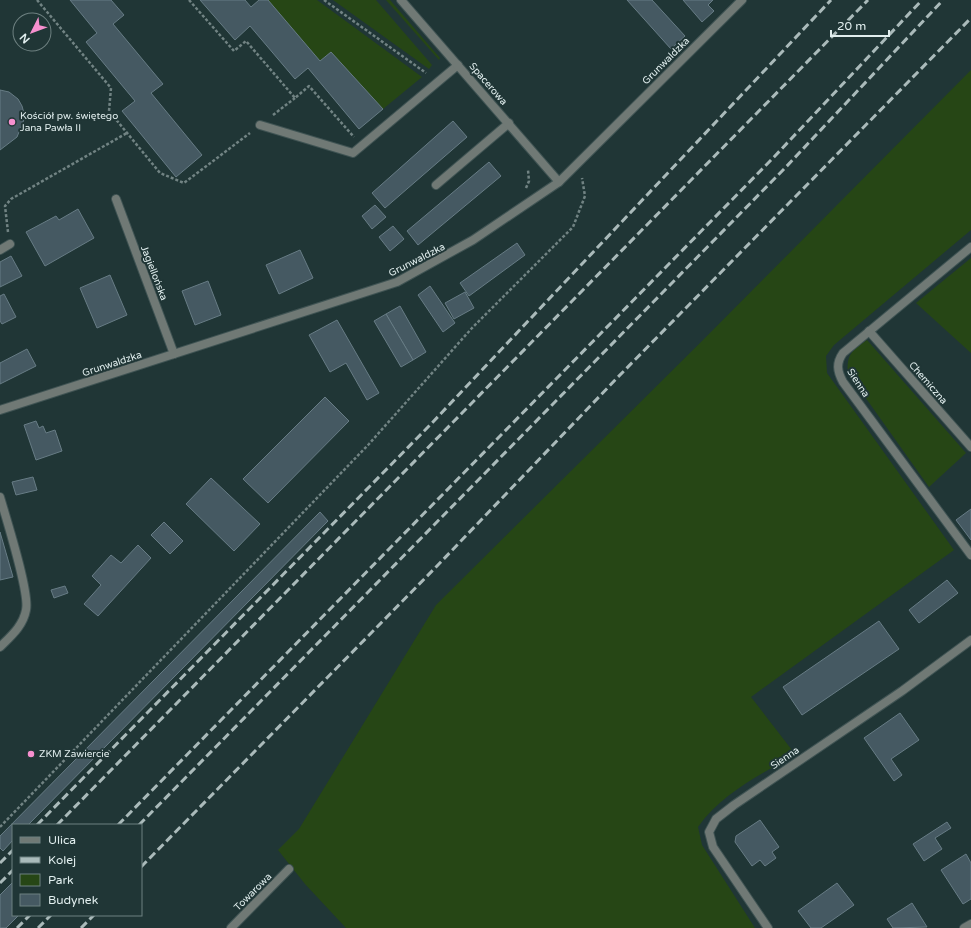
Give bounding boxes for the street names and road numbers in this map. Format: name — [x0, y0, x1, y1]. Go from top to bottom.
street label: Grunwaldzka — [640, 35, 692, 87]
street label: Spacerowa — [466, 60, 510, 108]
street label: Grunwaldzka — [387, 241, 447, 279]
street label: Jagiellońska — [138, 244, 170, 302]
street label: Grunwaldzka — [81, 349, 143, 379]
street label: Chemiczna — [906, 359, 950, 407]
street label: Sienna — [844, 366, 872, 400]
street label: Sienna — [768, 744, 802, 772]
street label: Towarowa — [232, 871, 274, 913]

